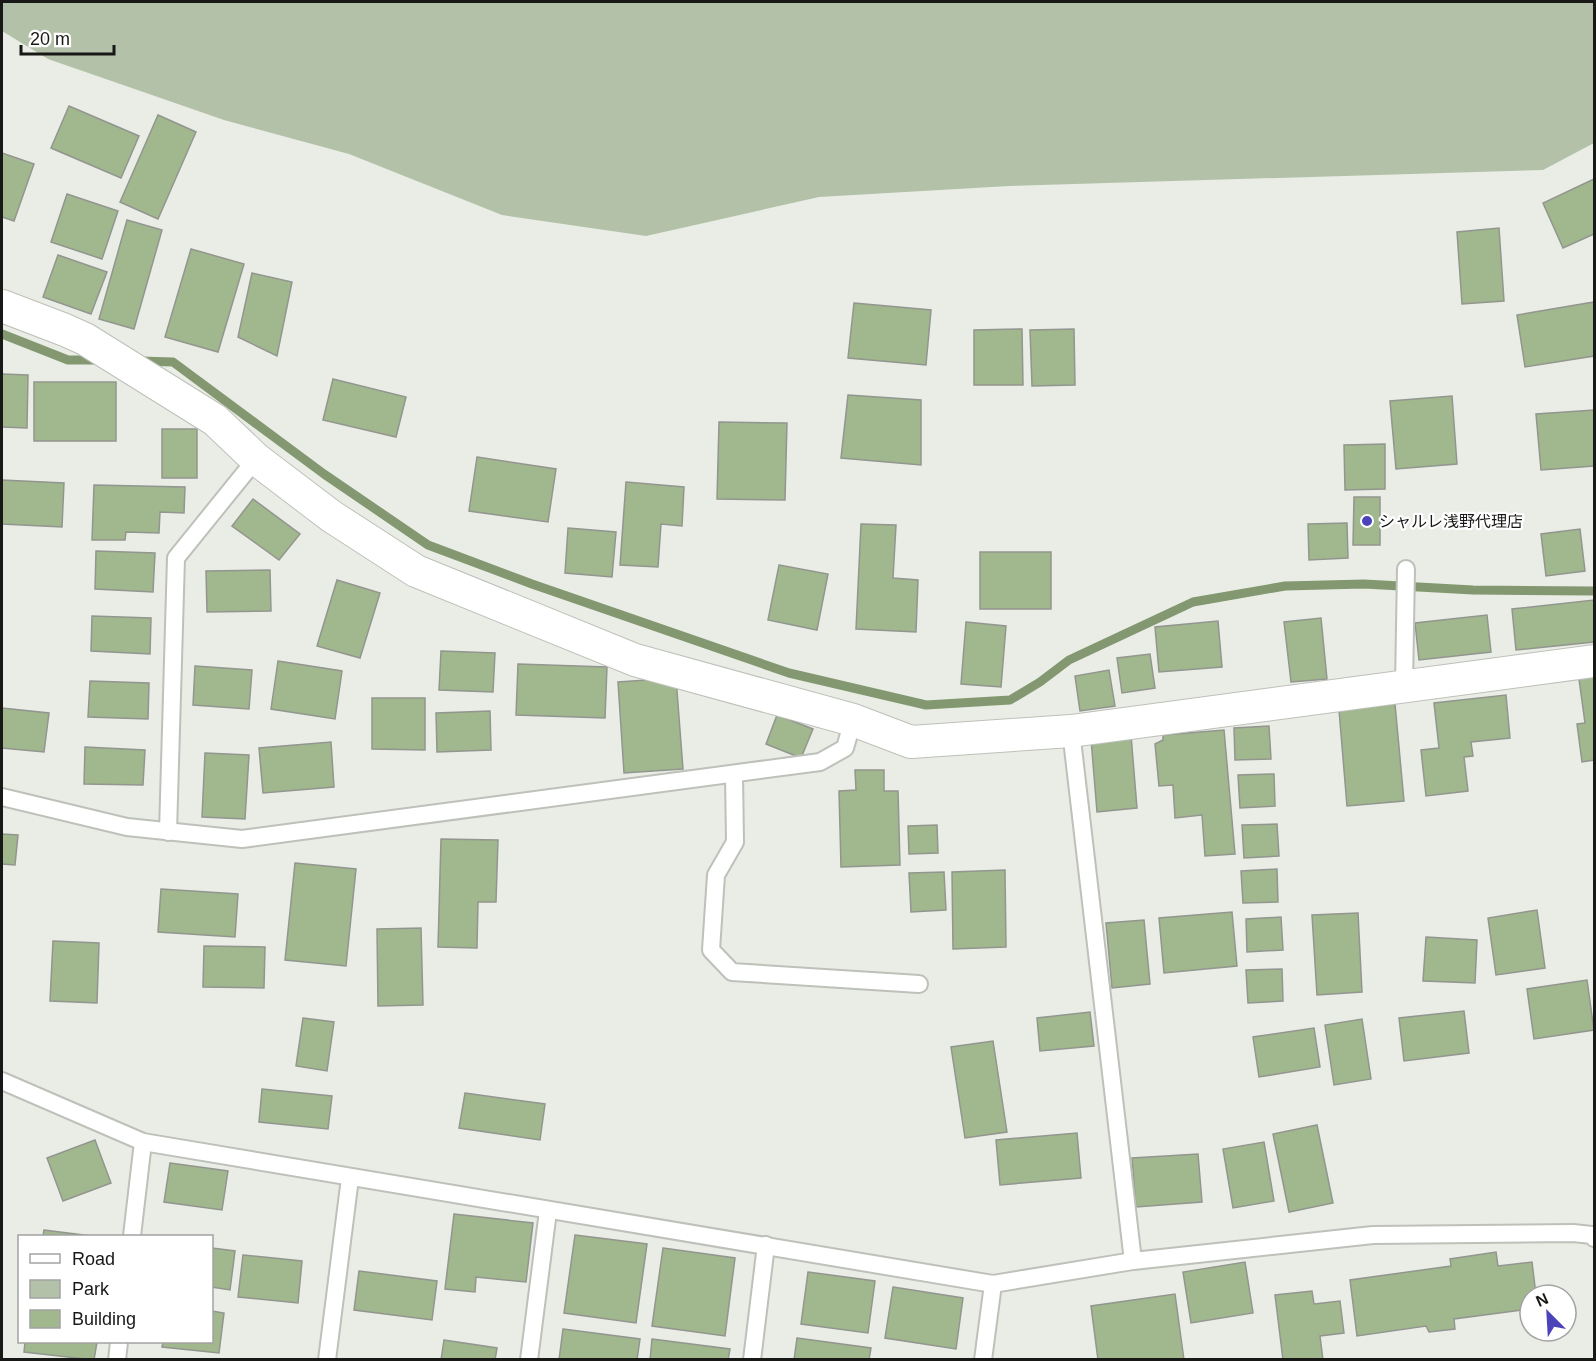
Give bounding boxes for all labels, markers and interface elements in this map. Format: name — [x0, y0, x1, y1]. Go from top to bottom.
scale bar — [21, 18, 114, 56]
text: 20 m — [30, 29, 70, 49]
place label: シャルレ浅野代理店 — [1379, 513, 1523, 530]
marker: シャルレ浅野代理店 — [1360, 514, 1374, 528]
legend — [18, 1235, 213, 1343]
text: Road — [72, 1249, 115, 1269]
text: Park — [72, 1279, 110, 1299]
north arrow — [1518, 1283, 1578, 1343]
text: N — [1533, 1290, 1551, 1310]
text: Building — [72, 1309, 136, 1329]

